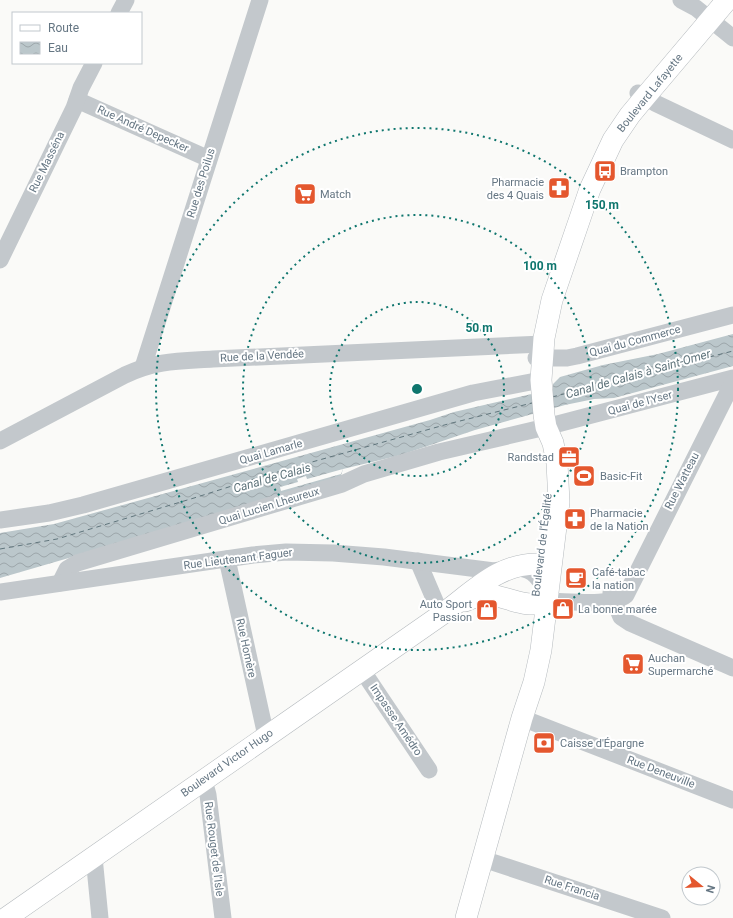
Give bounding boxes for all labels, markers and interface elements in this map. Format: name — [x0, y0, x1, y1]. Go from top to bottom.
legend — [12, 12, 142, 64]
text: Route — [48, 21, 79, 35]
text: Eau — [48, 41, 68, 55]
street label: Boulevard Lafayette — [614, 51, 686, 135]
street label: Rue André Depecker — [95, 103, 191, 155]
street label: Rue Masséna — [27, 129, 67, 195]
street label: Rue des Poilus — [184, 146, 218, 219]
bus stop icon: Brampton — [592, 158, 618, 184]
place label: Brampton — [620, 165, 668, 178]
pharmacy icon: Pharmacie des 4 Quais — [546, 175, 572, 201]
place label: Pharmacie des 4 Quais — [487, 176, 544, 202]
supermarket icon: Match — [292, 181, 318, 207]
place label: Match — [320, 188, 351, 201]
text: 150 m — [585, 198, 619, 212]
text: 100 m — [523, 259, 557, 273]
text: 50 m — [465, 321, 493, 335]
street label: Quai du Commerce — [588, 323, 682, 359]
water label: Canal de Calais à Saint-Omer — [564, 346, 713, 401]
street label: Rue de la Vendée — [220, 347, 304, 365]
centre of rings — [410, 382, 424, 396]
street label: Quai de l'Yser — [606, 388, 674, 418]
street label: Quai Lamarle — [238, 437, 304, 467]
office icon: Randstad — [556, 444, 582, 470]
street label: Rue Watteau — [662, 450, 702, 512]
place label: Randstad — [507, 451, 554, 464]
water label: Canal de Calais — [232, 460, 312, 496]
sports icon: Basic-Fit — [571, 463, 597, 489]
place label: Basic-Fit — [600, 470, 643, 483]
street label: Quai Lucien Lheureux — [217, 484, 321, 528]
street label: Boulevard de l'Égalité — [529, 492, 555, 597]
pharmacy icon: Pharmacie de la Nation — [562, 506, 588, 532]
place label: Pharmacie de la Nation — [590, 507, 649, 533]
street label: Rue Lieutenant Faguer — [183, 546, 293, 572]
cafe icon: Café-tabac la nation — [563, 565, 589, 591]
place label: Café-tabac la nation — [592, 566, 645, 592]
shop icon: La bonne marée — [550, 596, 576, 622]
shop icon: Auto Sport Passion — [474, 597, 500, 623]
place label: Auto Sport Passion — [420, 598, 472, 624]
place label: La bonne marée — [578, 603, 657, 616]
street label: Rue Homère — [233, 617, 259, 679]
supermarket icon: Auchan Supermarché — [620, 651, 646, 677]
place label: Auchan Supermarché — [648, 652, 713, 678]
street label: Impasse Amédro — [367, 682, 425, 758]
street label: Boulevard Victor Hugo — [178, 726, 276, 800]
bank icon: Caisse d'Épargne — [531, 730, 557, 756]
place label: Caisse d'Épargne — [560, 737, 644, 750]
street label: Rue Deneuville — [625, 753, 697, 791]
street label: Rue Rouget de l'Isle — [202, 801, 226, 897]
north arrow — [681, 866, 721, 906]
street label: Rue Francia — [543, 873, 601, 903]
text: N — [703, 883, 717, 895]

